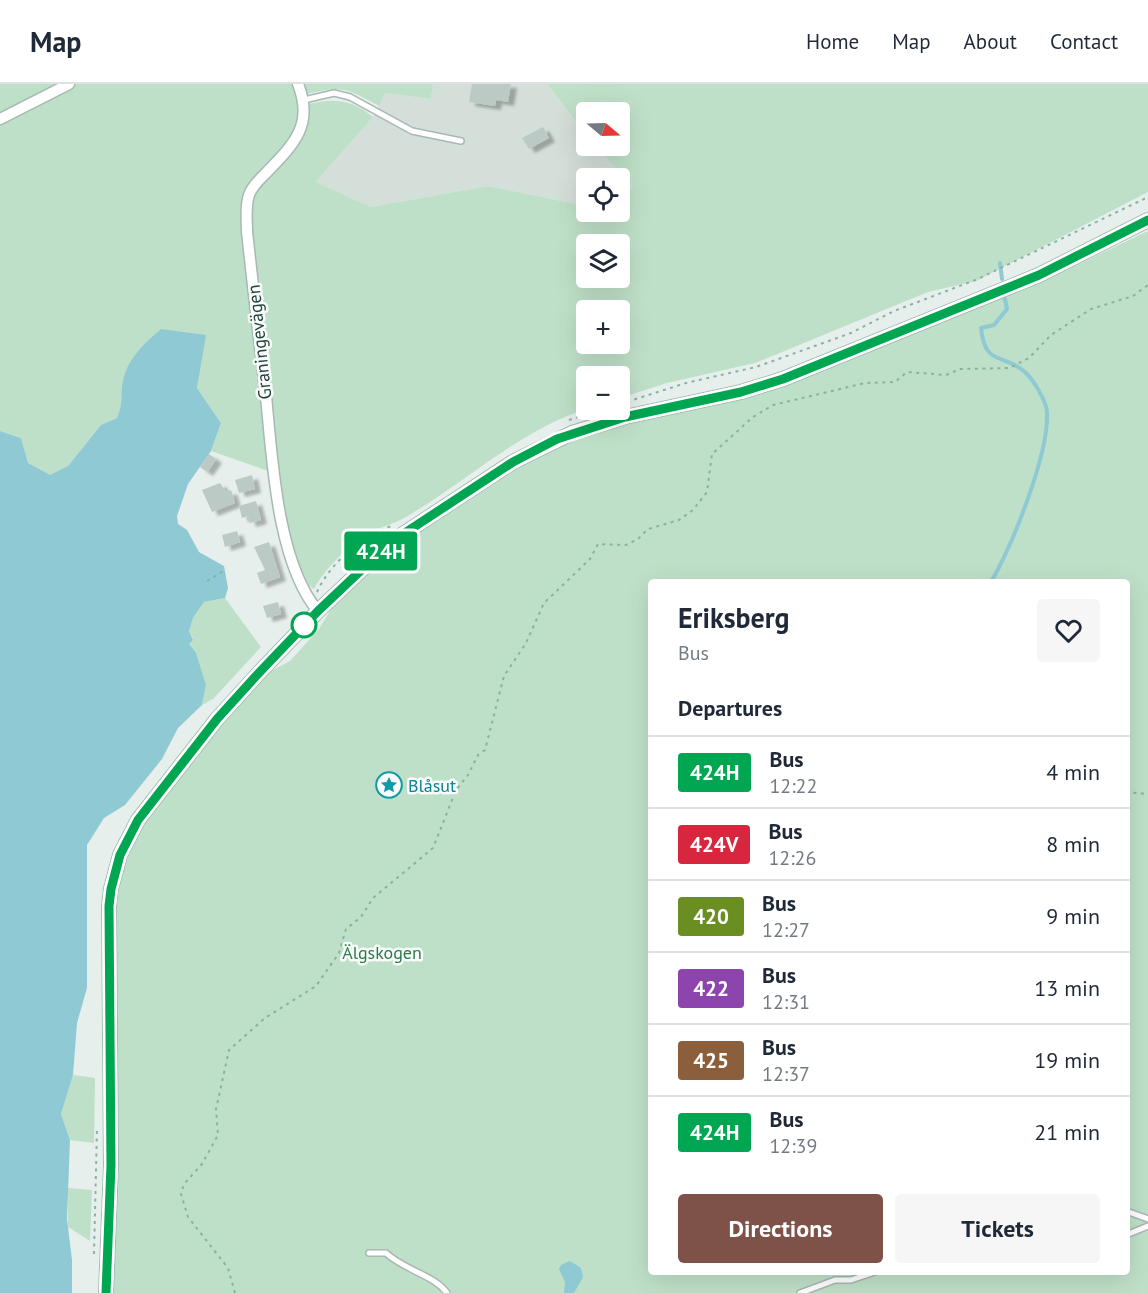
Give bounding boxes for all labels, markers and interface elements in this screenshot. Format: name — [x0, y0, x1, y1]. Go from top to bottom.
text: Map — [30, 23, 81, 60]
text: Home — [806, 28, 859, 55]
text: Map — [892, 28, 931, 55]
text: About — [964, 28, 1017, 55]
text: Contact — [1050, 28, 1118, 55]
north arrow — [576, 102, 630, 156]
map controls — [576, 102, 630, 420]
button: locate — [576, 168, 630, 222]
button: layers — [576, 234, 630, 288]
street label: Graningevägen — [242, 283, 276, 401]
button: + — [576, 300, 630, 354]
button: − — [576, 366, 630, 420]
line badge: 424H — [339, 532, 423, 570]
text: 424H — [356, 538, 406, 565]
text: Eriksberg — [678, 599, 790, 636]
button: heart — [1037, 599, 1100, 662]
unlabelled marker — [291, 612, 317, 638]
text: Bus — [678, 640, 709, 666]
text: Departures — [678, 694, 782, 722]
text: Bus — [769, 745, 804, 773]
text: 4 min — [1046, 758, 1100, 786]
text: 424H — [690, 759, 739, 786]
place icon: Blåsut — [374, 770, 404, 800]
text: 12:22 — [769, 773, 817, 799]
place label: Blåsut — [408, 774, 456, 797]
text: Bus — [768, 817, 803, 845]
text: 8 min — [1046, 830, 1100, 858]
text: 424V — [690, 831, 738, 858]
text: 12:26 — [768, 845, 816, 871]
text: Bus — [762, 889, 796, 917]
text: 9 min — [1046, 902, 1100, 930]
text: 420 — [693, 903, 729, 930]
text: 12:27 — [762, 917, 810, 943]
park label: Älgskogen — [342, 941, 422, 964]
text: Bus — [762, 961, 796, 989]
text: 13 min — [1034, 974, 1100, 1002]
text: 422 — [693, 975, 729, 1002]
text: 12:31 — [762, 989, 810, 1015]
text: Bus — [762, 1033, 796, 1061]
text: 19 min — [1034, 1046, 1100, 1074]
text: 425 — [693, 1047, 729, 1074]
text: 12:37 — [762, 1061, 810, 1087]
text: Bus — [769, 1105, 804, 1133]
text: 21 min — [1034, 1118, 1100, 1146]
text: 424H — [690, 1119, 739, 1146]
text: 12:39 — [769, 1133, 817, 1159]
button: Directions — [678, 1194, 883, 1263]
button: Tickets — [895, 1194, 1100, 1263]

